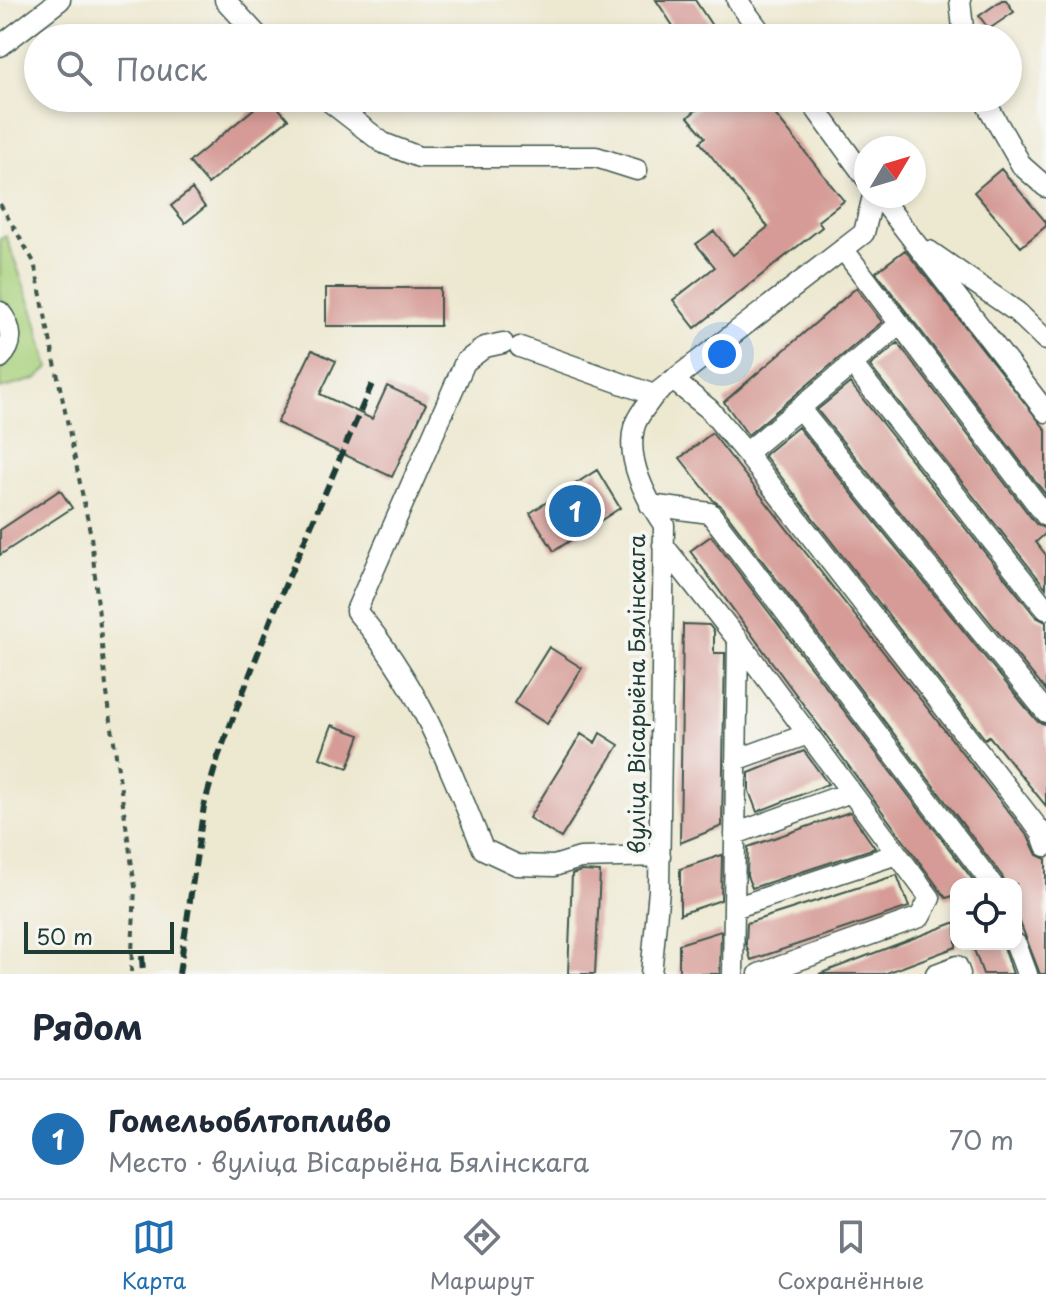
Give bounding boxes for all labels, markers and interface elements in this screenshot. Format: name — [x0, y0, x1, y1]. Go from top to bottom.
search box — [24, 24, 1022, 112]
icon: search — [52, 46, 96, 90]
text: Поиск — [116, 46, 207, 91]
north arrow — [854, 136, 926, 208]
your location — [702, 334, 742, 374]
pin: 1 — [549, 481, 601, 541]
street label: вуліца Вісарыёна Бялінскага — [619, 534, 652, 854]
map controls — [950, 878, 1022, 950]
button: locate — [950, 878, 1022, 950]
scale bar — [24, 918, 174, 954]
text: 50 m — [36, 919, 93, 952]
text: Рядом — [32, 1000, 143, 1052]
text: Гомельоблтопливо — [108, 1097, 391, 1142]
text: 1 — [52, 1120, 64, 1159]
text: 70 m — [949, 1120, 1014, 1159]
text: Место · вуліца Вісарыёна Бялінскага — [108, 1142, 589, 1181]
tab: Карта — [122, 1215, 186, 1296]
tab: Маршрут — [430, 1215, 534, 1296]
tab: Сохранённые — [777, 1215, 924, 1296]

